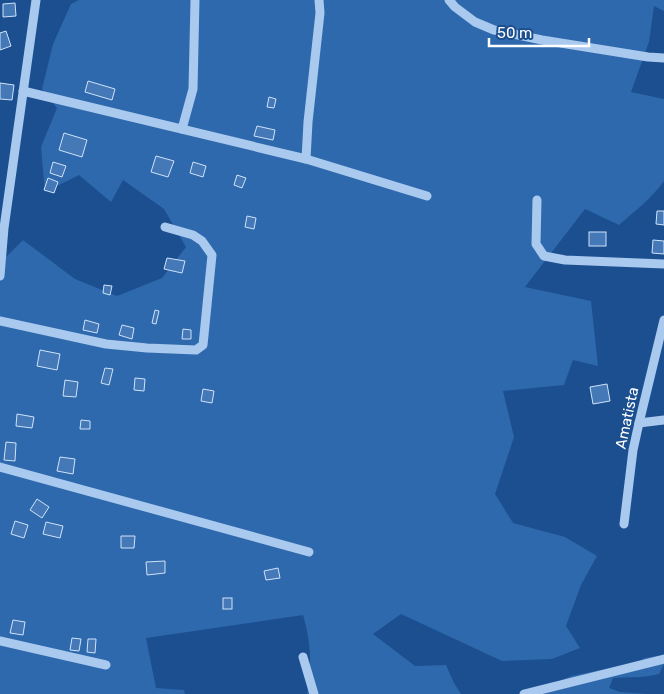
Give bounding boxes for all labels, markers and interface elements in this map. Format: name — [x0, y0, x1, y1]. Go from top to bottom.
scale bar — [489, 15, 589, 47]
text: 50 m — [497, 24, 532, 42]
street label: Amatista — [612, 385, 642, 451]

